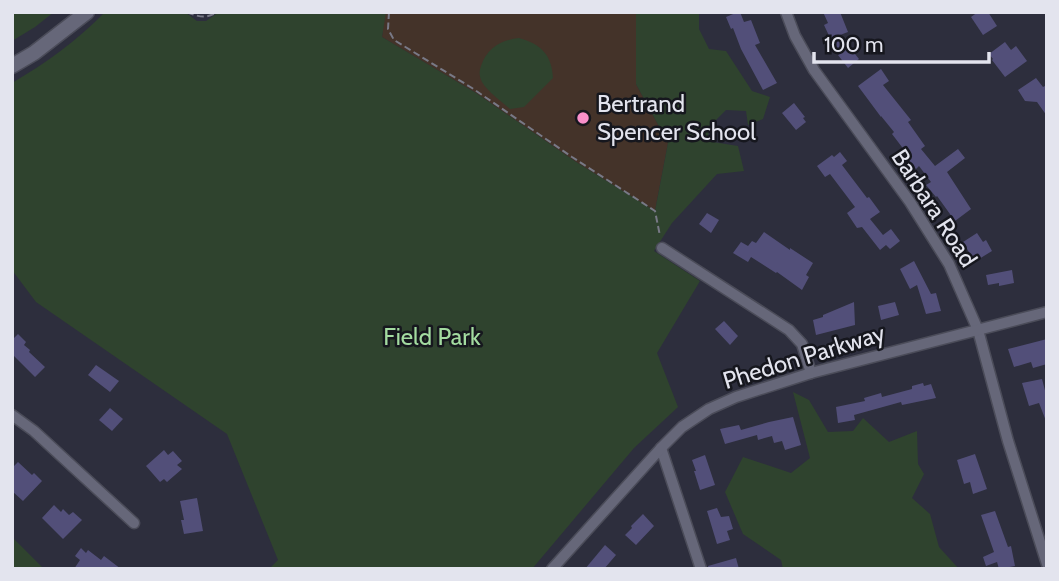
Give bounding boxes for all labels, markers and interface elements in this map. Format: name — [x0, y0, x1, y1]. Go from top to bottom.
scale bar — [814, 21, 989, 65]
text: 100 m — [824, 32, 883, 57]
place label: Bertrand Spencer School — [597, 89, 756, 146]
marker: Bertrand Spencer School — [575, 110, 591, 126]
street label: Barbara Road — [886, 143, 983, 272]
street label: Phedon Parkway — [719, 318, 888, 395]
park label: Field Park — [383, 322, 481, 351]

